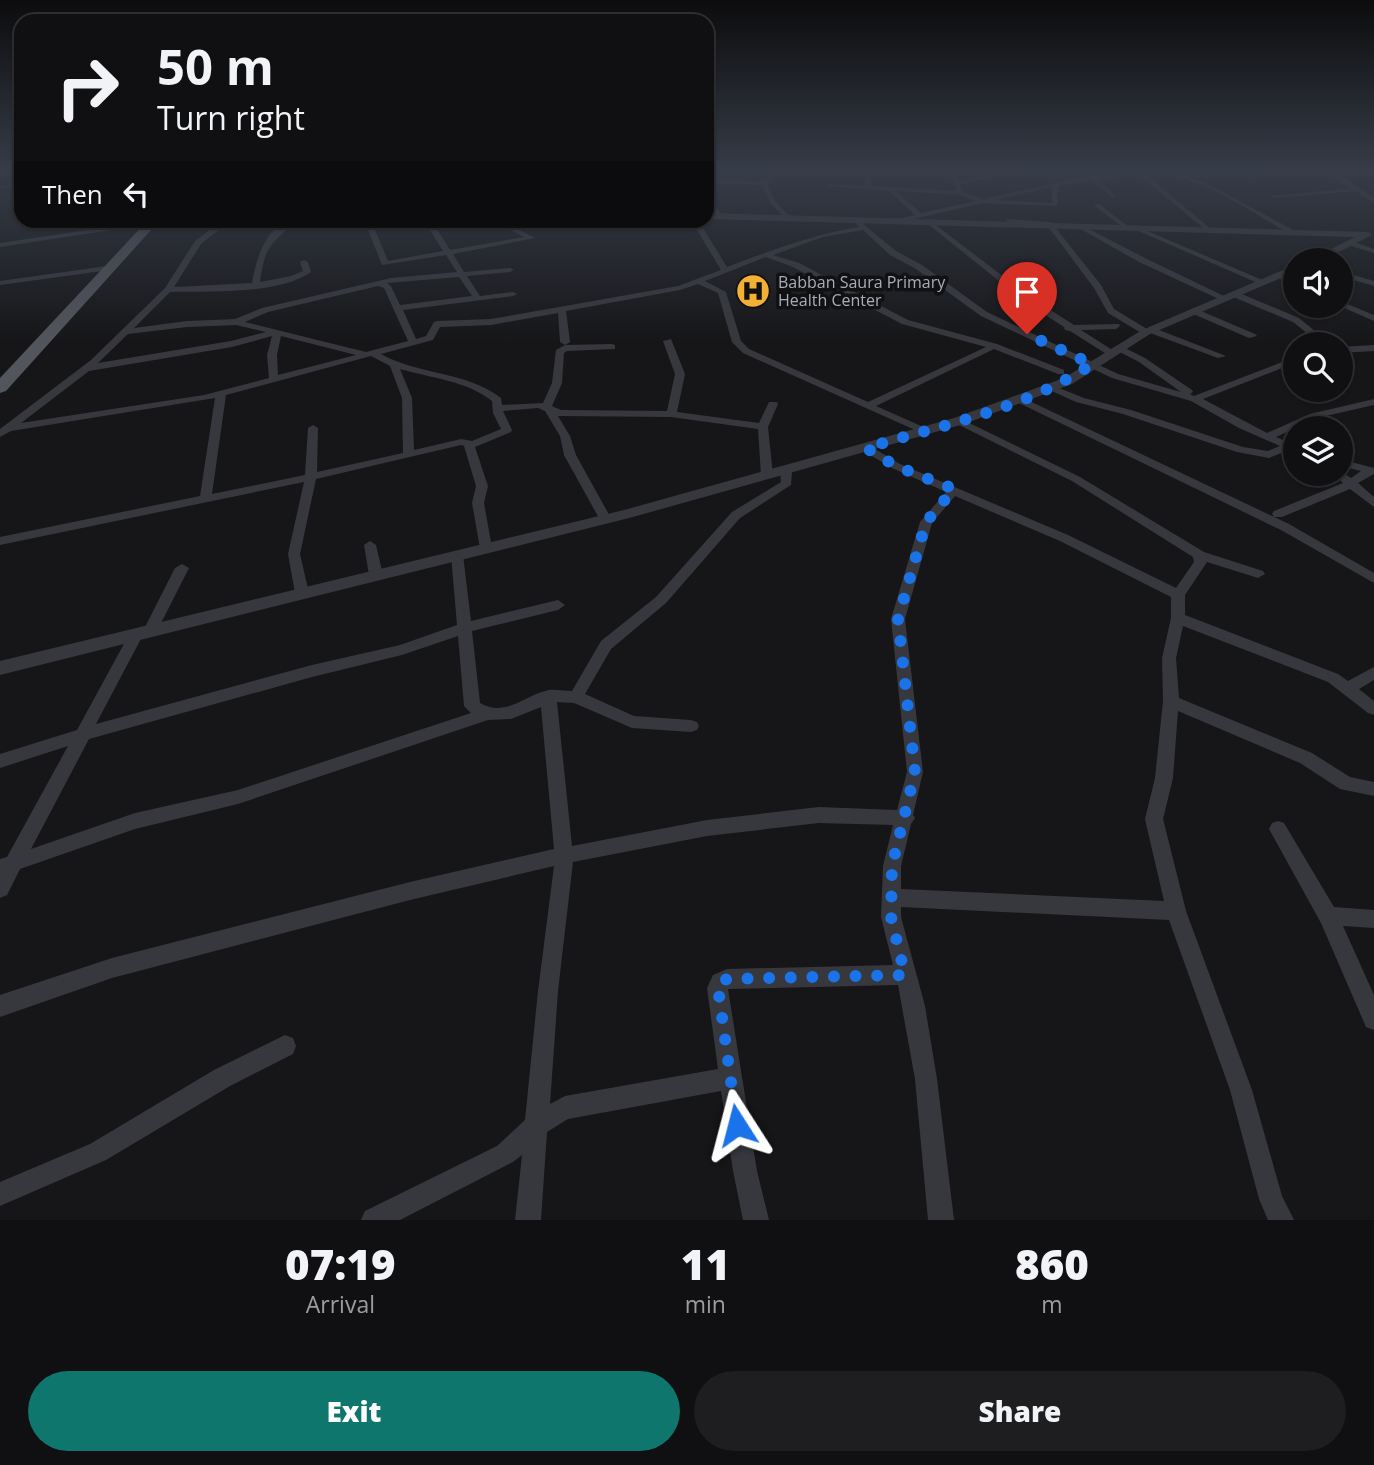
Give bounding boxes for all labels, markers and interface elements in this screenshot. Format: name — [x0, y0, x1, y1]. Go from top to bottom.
text: 50 m — [157, 33, 274, 99]
icon: right — [42, 42, 133, 133]
text: Turn right — [157, 96, 305, 139]
icon: left — [117, 175, 155, 213]
text: Then — [42, 176, 103, 212]
map controls — [1283, 248, 1353, 486]
button: sound — [1283, 248, 1353, 318]
pin — [997, 262, 1057, 334]
place label: Babban Saura Primary Health Center — [778, 271, 946, 311]
hospital icon: Babban Saura Primary Health Center — [734, 272, 772, 310]
icon: arrive — [1008, 273, 1046, 311]
button: search — [1283, 332, 1353, 402]
button: layers — [1283, 416, 1353, 486]
position arrow — [700, 1088, 774, 1162]
text: 07:19 — [285, 1235, 396, 1292]
text: 11 — [681, 1235, 730, 1292]
text: 860 — [1015, 1235, 1089, 1292]
text: Arrival — [306, 1288, 375, 1320]
text: min — [685, 1288, 726, 1320]
text: m — [1041, 1288, 1063, 1320]
button: Exit — [28, 1371, 680, 1451]
button: Share — [694, 1371, 1346, 1451]

